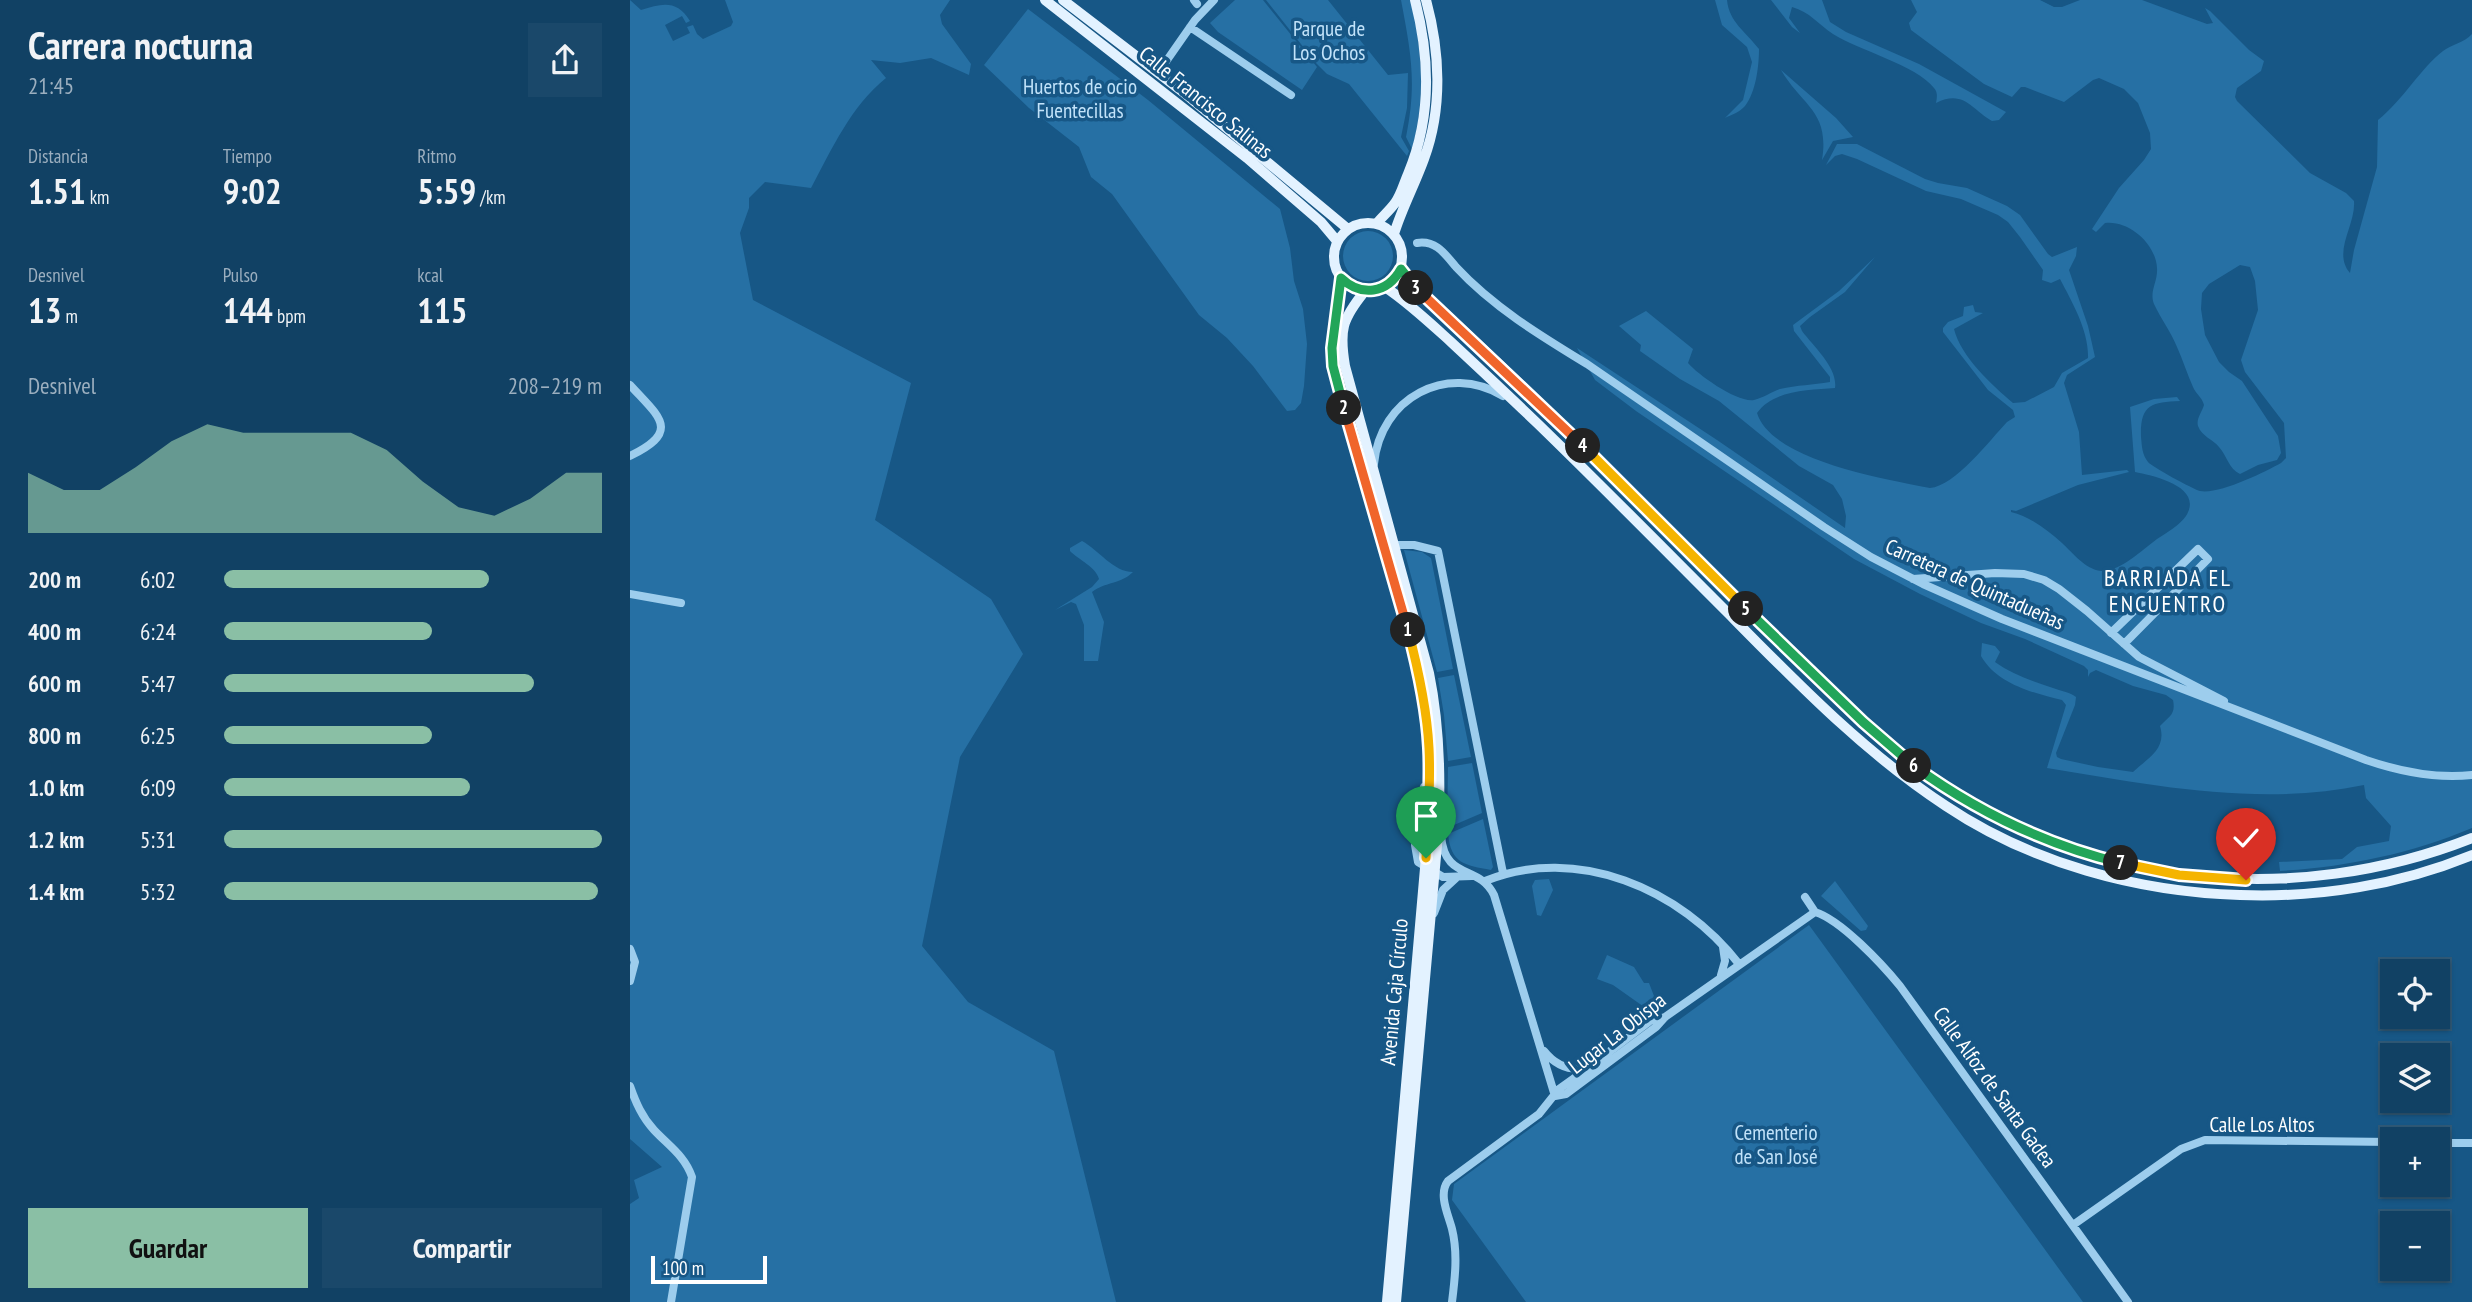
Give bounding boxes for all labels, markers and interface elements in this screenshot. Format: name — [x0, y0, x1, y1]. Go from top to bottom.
park label: Parque de Los Ochos — [1293, 15, 1365, 66]
text: Carrera nocturna — [28, 20, 253, 69]
button: share — [528, 23, 602, 97]
street label: Calle Francisco Salinas — [1134, 40, 1278, 164]
text: 21:45 — [28, 71, 74, 100]
park label: Huertos de ocio Fuentecillas — [1023, 73, 1137, 124]
text: Distancia — [28, 144, 88, 168]
text: Tiempo — [223, 144, 272, 168]
text: Ritmo — [417, 144, 456, 168]
text: 1.51 — [28, 168, 86, 214]
text: 9:02 — [223, 168, 282, 214]
text: 5:59 — [417, 168, 476, 214]
text: km — [86, 185, 109, 209]
text: /km — [476, 185, 506, 209]
text: Desnivel — [28, 263, 84, 287]
text: Pulso — [223, 263, 258, 287]
text: kcal — [417, 263, 443, 287]
pin: 3 — [1398, 270, 1434, 306]
text: 3 — [1411, 275, 1420, 299]
text: 13 — [28, 287, 61, 333]
text: 144 — [223, 287, 273, 333]
text: 115 — [417, 287, 468, 333]
text: m — [61, 304, 78, 328]
text: bpm — [273, 304, 306, 328]
text: Desnivel — [28, 371, 96, 400]
text: 208–219 m — [508, 371, 602, 400]
pin: 2 — [1326, 390, 1362, 426]
text: 2 — [1339, 395, 1348, 419]
pin: 4 — [1566, 428, 1600, 464]
text: 4 — [1578, 433, 1587, 457]
street label: Carretera de Quintadueñas — [1881, 532, 2069, 636]
district label: BARRIADA EL ENCUENTRO — [2104, 563, 2232, 618]
text: 200 m — [28, 565, 81, 594]
text: 6:02 — [140, 565, 176, 594]
pin: 5 — [1728, 592, 1764, 626]
text: 5 — [1741, 596, 1750, 620]
pin: 1 — [1390, 612, 1426, 648]
text: 400 m — [28, 617, 81, 646]
text: 6:24 — [140, 617, 176, 646]
text: 1 — [1403, 617, 1412, 641]
text: 600 m — [28, 669, 81, 698]
text: 5:47 — [140, 669, 176, 698]
text: 800 m — [28, 721, 81, 750]
text: 6:25 — [140, 721, 176, 750]
pin: 6 — [1896, 748, 1932, 784]
text: 6 — [1909, 753, 1918, 777]
text: 1.0 km — [28, 773, 84, 802]
text: 6:09 — [140, 773, 176, 802]
pin — [1396, 786, 1456, 858]
icon: arrive — [1407, 797, 1445, 835]
pin — [2216, 808, 2276, 880]
icon: check — [2227, 819, 2265, 857]
text: 1.2 km — [28, 825, 84, 854]
text: 5:31 — [140, 825, 176, 854]
pin: 7 — [2104, 846, 2138, 880]
text: 7 — [2116, 850, 2125, 874]
text: 1.4 km — [28, 877, 84, 906]
text: 5:32 — [140, 877, 176, 906]
street label: Avenida Caja Círculo — [1374, 917, 1414, 1067]
map controls — [2380, 959, 2450, 1281]
button: locate — [2380, 959, 2450, 1029]
street label: Lugar La Obispa — [1563, 987, 1671, 1079]
street label: Calle Alfoz de Santa Gadea — [1927, 1001, 2063, 1173]
button: layers — [2380, 1043, 2450, 1113]
street label: Calle Los Altos — [2209, 1111, 2315, 1138]
park label: Cementerio de San José — [1734, 1119, 1818, 1170]
button: + — [2380, 1127, 2450, 1197]
button: Guardar — [28, 1208, 308, 1288]
button: Compartir — [322, 1208, 602, 1288]
button: − — [2380, 1211, 2450, 1281]
scale bar — [651, 1253, 766, 1285]
text: 100 m — [662, 1256, 704, 1280]

